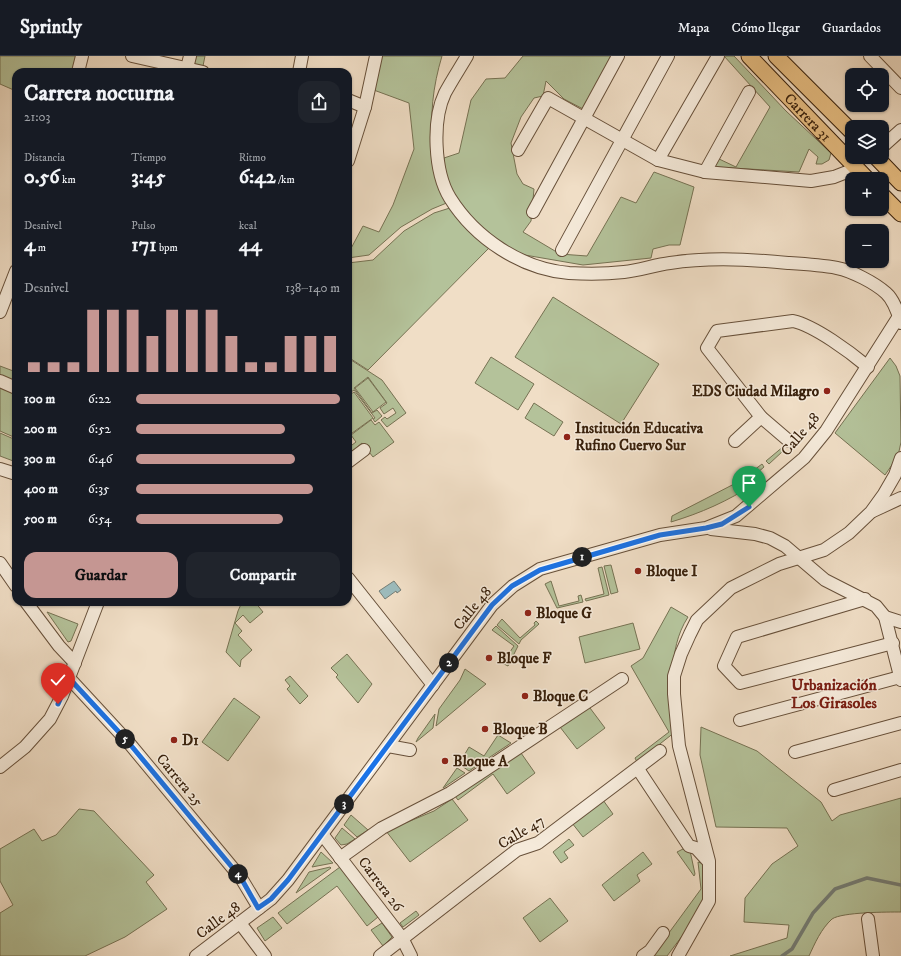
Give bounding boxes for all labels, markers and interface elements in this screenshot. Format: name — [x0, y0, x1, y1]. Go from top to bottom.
text: Sprintly — [20, 16, 82, 39]
text: Mapa — [678, 19, 709, 37]
text: Cómo llegar — [731, 19, 800, 37]
text: Guardados — [822, 19, 881, 37]
map controls — [845, 68, 889, 268]
button: locate — [845, 68, 889, 112]
text: Carrera nocturna — [24, 80, 174, 107]
button: share — [298, 81, 340, 123]
street label: Carrera 31 — [780, 89, 835, 146]
text: 21:03 — [24, 109, 50, 125]
button: layers — [845, 120, 889, 164]
text: Distancia — [24, 151, 65, 165]
text: Tiempo — [131, 151, 166, 165]
text: Ritmo — [239, 151, 266, 165]
text: 0.56 — [24, 165, 60, 190]
text: 3:45 — [131, 165, 165, 190]
text: 6:42 — [239, 165, 276, 190]
button: + — [845, 172, 889, 216]
text: km — [60, 173, 76, 187]
text: /km — [276, 173, 295, 187]
text: Desnivel — [24, 219, 62, 233]
text: Pulso — [131, 219, 155, 233]
text: kcal — [239, 219, 257, 233]
button: − — [845, 224, 889, 268]
text: 4 — [24, 233, 36, 258]
text: 171 — [131, 233, 157, 258]
text: 44 — [239, 233, 262, 258]
text: m — [36, 241, 46, 255]
text: bpm — [157, 241, 178, 255]
text: Desnivel — [24, 280, 69, 296]
text: 138–140 m — [285, 280, 340, 296]
place label: EDS Ciudad Milagro — [692, 382, 820, 401]
marker: EDS Ciudad Milagro — [822, 386, 832, 396]
text: 100 m — [24, 391, 55, 407]
text: 6:22 — [88, 391, 111, 407]
street label: Calle 48 — [777, 409, 824, 460]
place label: Institución Educativa Rufino Cuervo Sur — [575, 419, 704, 455]
text: 200 m — [24, 421, 57, 437]
text: 6:52 — [88, 421, 111, 437]
marker: Institución Educativa Rufino Cuervo Sur — [562, 432, 572, 442]
text: 300 m — [24, 451, 55, 467]
text: 6:46 — [88, 451, 112, 467]
pin — [732, 466, 766, 507]
icon: arrive — [738, 472, 760, 494]
text: 400 m — [24, 481, 58, 497]
text: 6:35 — [88, 481, 109, 497]
text: 500 m — [24, 511, 57, 527]
text: 6:54 — [88, 511, 111, 527]
pin: 1 — [572, 547, 592, 567]
text: 1 — [580, 550, 584, 564]
button: Guardar — [24, 552, 178, 598]
button: Compartir — [186, 552, 340, 598]
place label: Bloque I — [646, 562, 697, 582]
marker: Bloque I — [633, 566, 643, 576]
street label: Calle 48 — [449, 583, 496, 634]
place label: Bloque G — [536, 604, 592, 624]
marker: Bloque G — [523, 608, 533, 618]
place label: Bloque F — [497, 649, 552, 669]
pin: 2 — [439, 653, 459, 673]
marker: Bloque F — [484, 653, 494, 663]
text: 2 — [446, 656, 452, 670]
pin — [41, 663, 75, 704]
icon: check — [47, 669, 69, 691]
district label: Urbanización Los Girasoles — [791, 675, 878, 713]
place label: Bloque C — [533, 687, 588, 707]
marker: Bloque C — [520, 691, 530, 701]
place label: Bloque B — [493, 720, 548, 740]
marker: Bloque B — [480, 724, 490, 734]
pin: 5 — [115, 729, 135, 749]
place label: D1 — [182, 731, 199, 750]
text: 5 — [122, 732, 128, 746]
marker: D1 — [169, 735, 179, 745]
street label: Carrera 25 — [152, 750, 208, 811]
place label: Bloque A — [453, 752, 508, 772]
marker: Bloque A — [440, 756, 450, 766]
pin: 3 — [334, 794, 354, 814]
text: 3 — [342, 797, 346, 811]
street label: Calle 47 — [495, 811, 548, 854]
street label: Carrera 26 — [354, 853, 408, 917]
pin: 4 — [228, 864, 248, 884]
text: 4 — [235, 867, 241, 881]
street label: Calle 48 — [192, 898, 244, 943]

